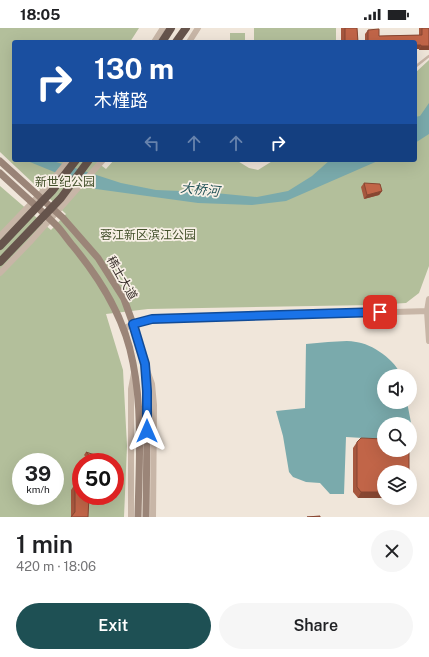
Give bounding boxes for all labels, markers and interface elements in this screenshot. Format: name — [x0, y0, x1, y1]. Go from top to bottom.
text: 18:05 — [20, 6, 60, 23]
text: 130 m — [94, 52, 174, 85]
icon: right — [28, 56, 80, 108]
text: 木槿路 — [94, 90, 148, 111]
icon: left — [141, 132, 163, 154]
icon: ahead — [183, 132, 205, 154]
icon: ahead — [225, 132, 247, 154]
icon: right — [267, 132, 289, 154]
park label: 新世纪公园 — [35, 175, 95, 189]
water label: 大桥河 — [180, 180, 223, 199]
park label: 蓉江新区滨江公园 — [100, 228, 196, 242]
street label: 稀土大道 — [104, 254, 140, 302]
pin — [363, 295, 397, 329]
icon: arrive — [369, 301, 391, 323]
map controls — [377, 369, 417, 505]
button: sound — [377, 369, 417, 409]
position arrow — [126, 410, 168, 452]
button: search — [377, 417, 417, 457]
speed limit sign: 50 — [72, 453, 124, 505]
text: 39 — [25, 462, 51, 486]
button: layers — [377, 465, 417, 505]
text: km/h — [26, 483, 50, 495]
text: 1 min — [16, 530, 73, 558]
button: close — [371, 530, 413, 572]
text: 420 m · 18:06 — [16, 559, 96, 574]
button: Exit — [16, 603, 211, 649]
button: Share — [219, 603, 413, 649]

